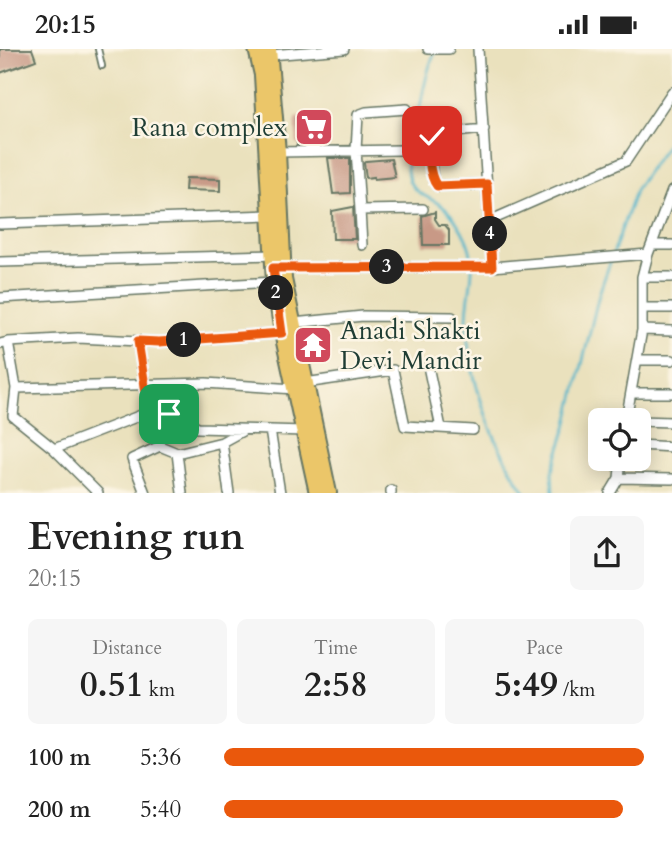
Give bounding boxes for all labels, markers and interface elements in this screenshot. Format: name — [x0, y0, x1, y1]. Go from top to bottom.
text: 20:15 — [35, 7, 96, 42]
supermarket icon: Rana complex — [293, 106, 335, 148]
pin — [402, 106, 462, 166]
place label: Rana complex — [132, 110, 287, 145]
icon: check — [413, 117, 451, 155]
pin: 4 — [472, 217, 508, 251]
text: 4 — [485, 220, 494, 246]
pin: 3 — [370, 249, 404, 284]
text: 3 — [382, 253, 391, 279]
pin: 2 — [258, 275, 294, 311]
text: 2 — [271, 279, 280, 305]
place label: Anadi Shakti Devi Mandir — [340, 313, 482, 378]
pin: 1 — [166, 323, 202, 357]
temple icon: Anadi Shakti Devi Mandir — [292, 324, 334, 366]
text: 1 — [179, 326, 188, 352]
pin — [139, 384, 199, 444]
icon: arrive — [150, 395, 188, 433]
map controls — [588, 408, 651, 471]
button: locate — [588, 408, 651, 471]
text: Evening run — [28, 511, 244, 563]
button: share — [570, 516, 644, 590]
text: 20:15 — [28, 563, 81, 594]
text: Distance — [93, 635, 162, 661]
text: Time — [314, 635, 358, 661]
text: Pace — [526, 635, 563, 661]
text: 0.51 — [80, 661, 144, 709]
text: 2:58 — [304, 661, 368, 709]
text: 5:49 — [494, 661, 558, 709]
text: km — [144, 677, 175, 703]
text: /km — [558, 677, 595, 703]
text: 100 m — [28, 742, 91, 773]
text: 5:36 — [140, 742, 181, 773]
text: 200 m — [28, 794, 91, 825]
text: 5:40 — [140, 794, 181, 825]

